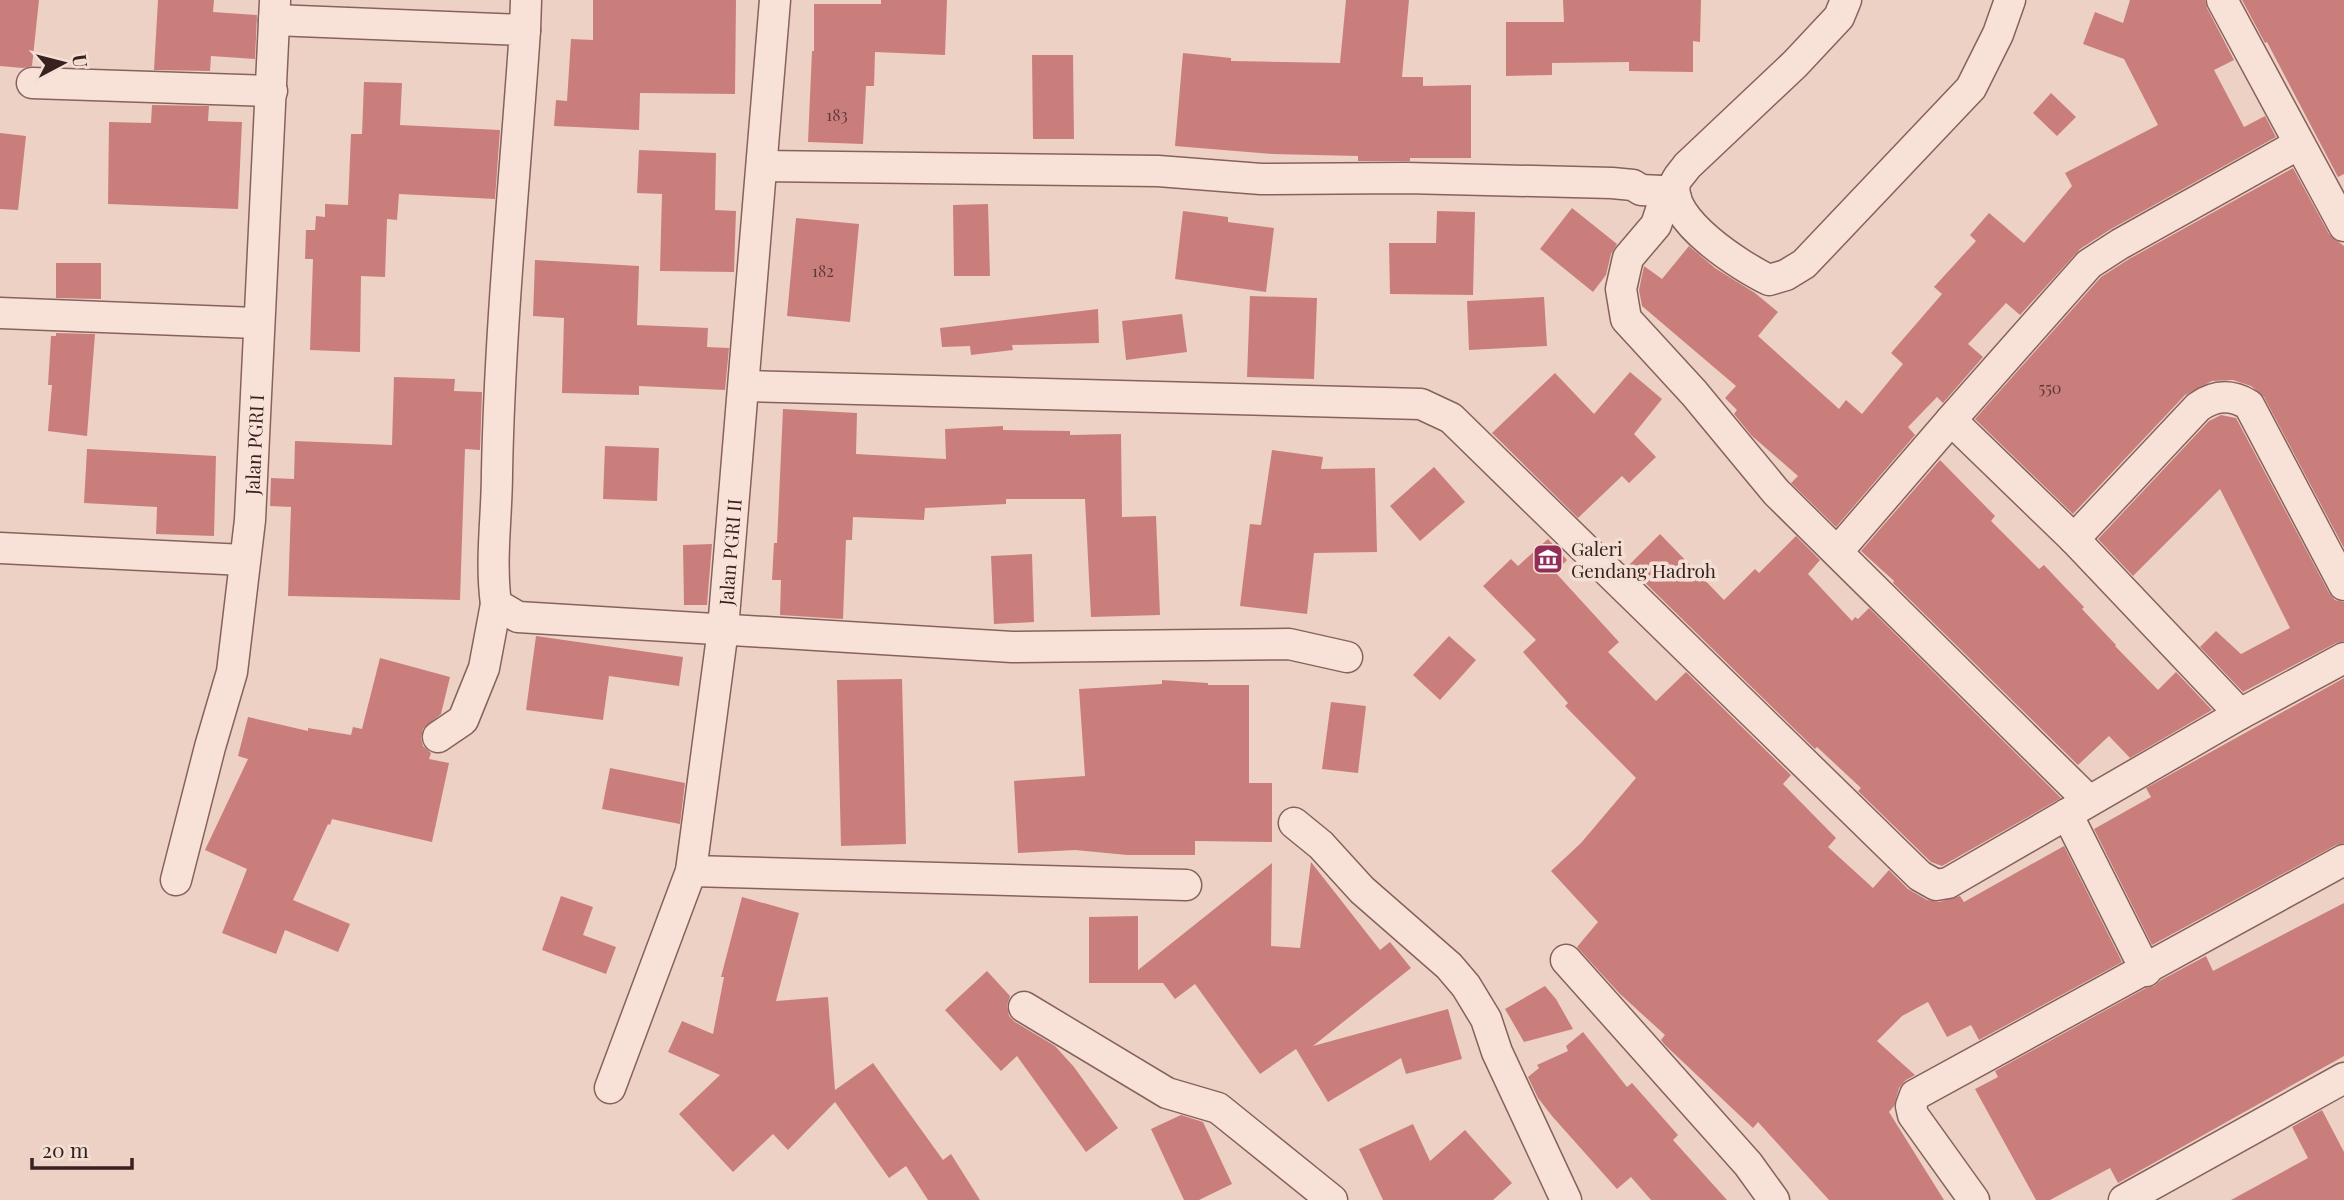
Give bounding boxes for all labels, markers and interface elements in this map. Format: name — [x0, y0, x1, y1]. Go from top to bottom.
north arrow — [28, 28, 98, 98]
text: U — [67, 53, 95, 69]
house number: 183 — [826, 104, 848, 125]
house number: 182 — [812, 260, 834, 281]
house number: 550 — [2039, 377, 2061, 398]
street label: Jalan PGRI I — [238, 394, 269, 496]
street label: Jalan PGRI II — [712, 498, 747, 607]
place label: Galeri Gendang Hadroh — [1571, 535, 1716, 583]
museum icon: Galeri Gendang Hadroh — [1531, 542, 1565, 576]
scale bar — [32, 1126, 131, 1170]
text: 20 m — [42, 1135, 89, 1163]

